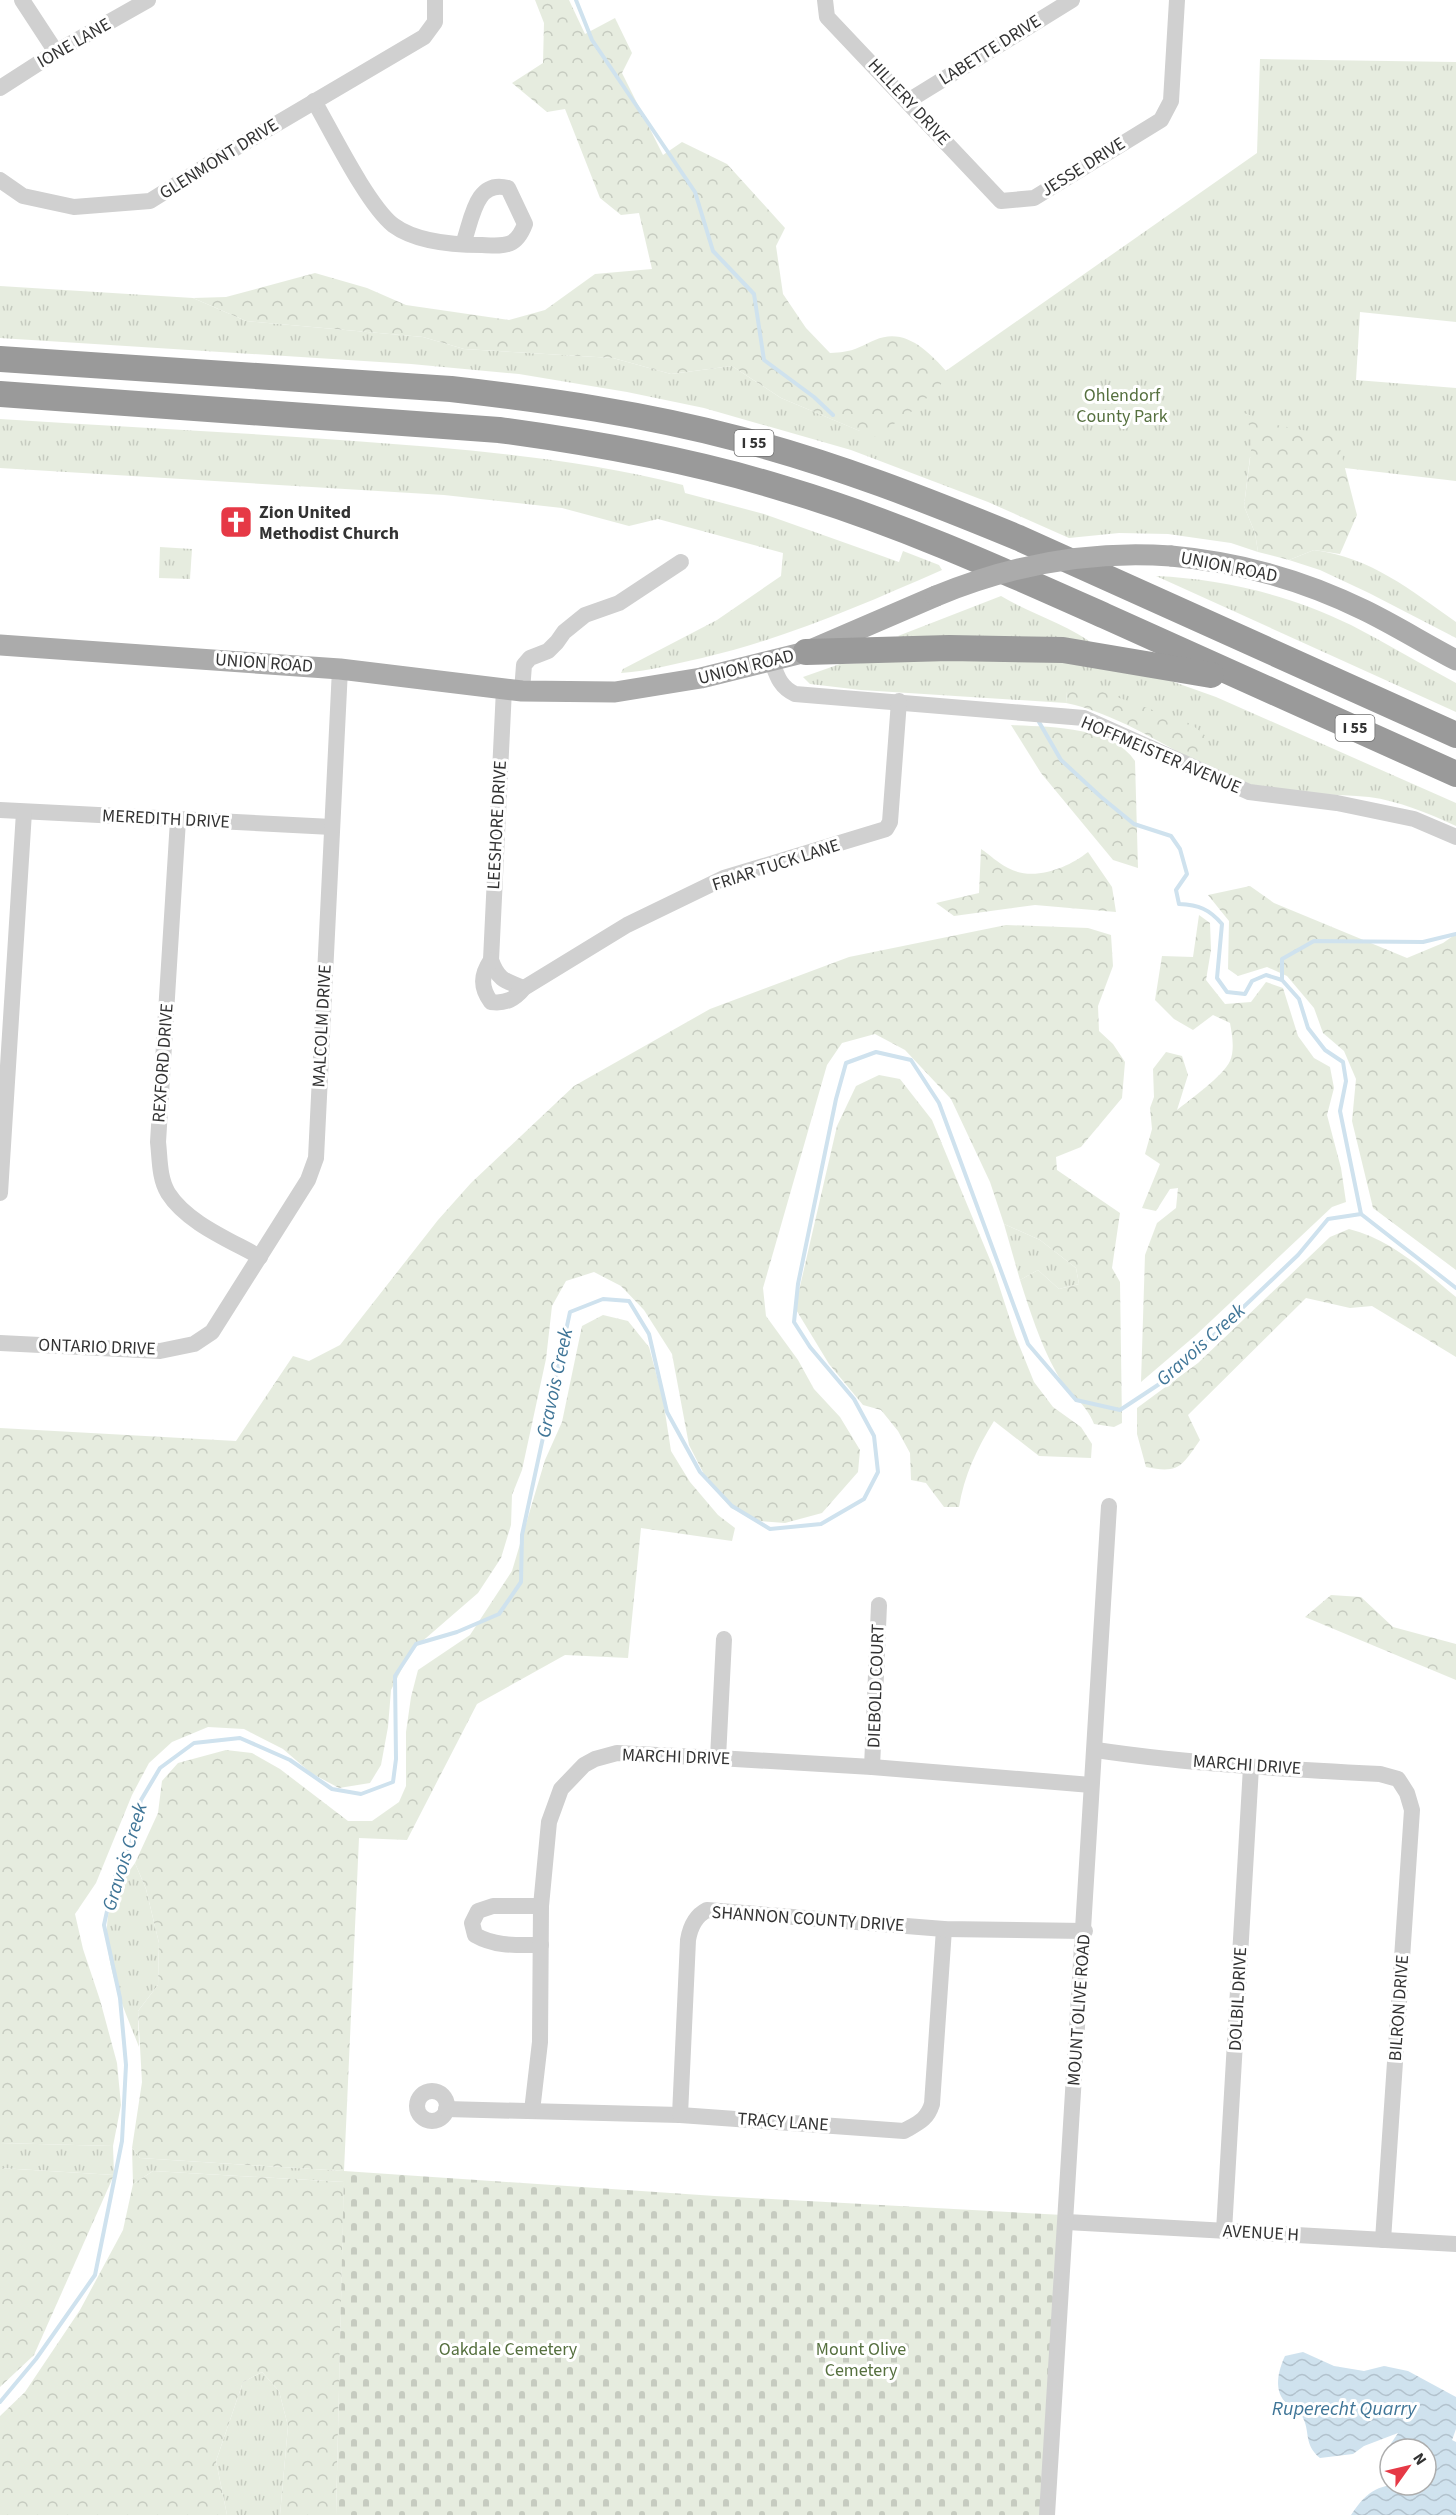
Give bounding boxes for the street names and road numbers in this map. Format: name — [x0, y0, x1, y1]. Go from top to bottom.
street label: LABETTE DRIVE — [934, 9, 1046, 91]
street label: IONE LANE — [33, 12, 115, 74]
street label: HILLERY DRIVE — [862, 53, 956, 151]
street label: GLENMONT DRIVE — [155, 112, 283, 206]
street label: JESSE DRIVE — [1036, 131, 1130, 203]
road number: I 55 — [734, 430, 774, 456]
street label: UNION ROAD — [1178, 545, 1280, 589]
street label: UNION ROAD — [695, 643, 797, 691]
street label: UNION ROAD — [214, 647, 314, 679]
street label: HOFFMEISTER AVENUE — [1077, 710, 1245, 800]
road number: I 55 — [1336, 715, 1374, 741]
street label: LEESHORE DRIVE — [481, 760, 513, 890]
street label: MEREDITH DRIVE — [101, 803, 231, 835]
street label: FRIAR TUCK LANE — [709, 833, 843, 897]
street label: MALCOLM DRIVE — [306, 964, 338, 1088]
street label: REXFORD DRIVE — [146, 1003, 180, 1123]
street label: ONTARIO DRIVE — [38, 1332, 156, 1362]
street label: DIEBOLD COURT — [861, 1623, 891, 1749]
street label: MARCHI DRIVE — [621, 1743, 731, 1771]
street label: MARCHI DRIVE — [1192, 1749, 1302, 1781]
street label: SHANNON COUNTY DRIVE — [711, 1900, 905, 1938]
street label: MOUNT OLIVE ROAD — [1061, 1933, 1097, 2087]
street label: DOLBIL DRIVE — [1223, 1946, 1253, 2052]
street label: BILRON DRIVE — [1383, 1954, 1415, 2062]
street label: TRACY LANE — [737, 2106, 829, 2138]
street label: AVENUE H — [1222, 2219, 1300, 2247]

